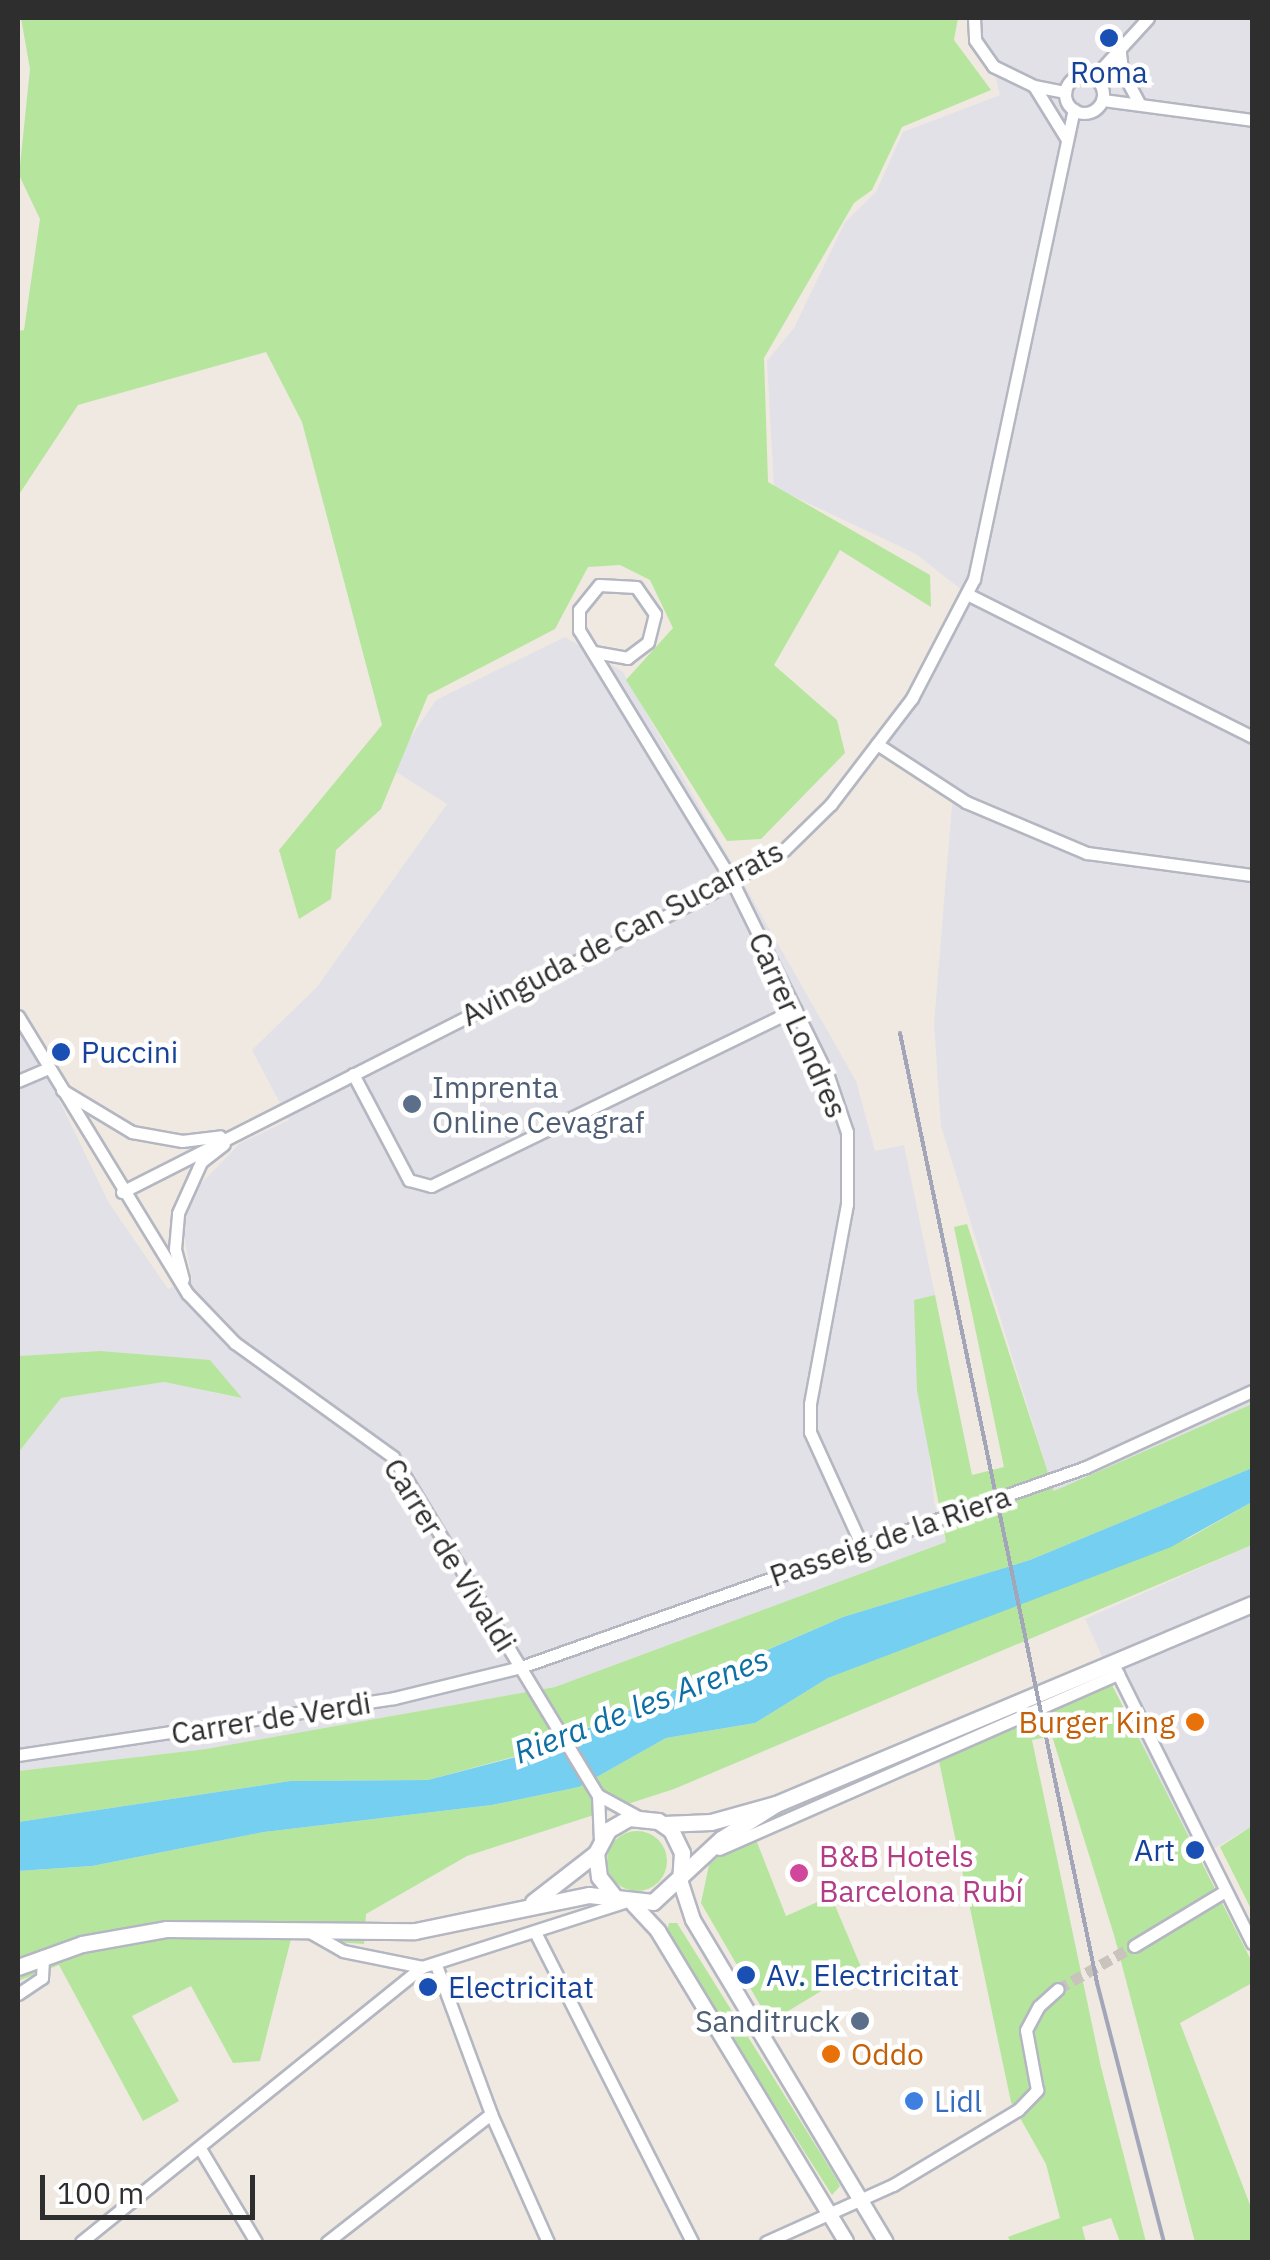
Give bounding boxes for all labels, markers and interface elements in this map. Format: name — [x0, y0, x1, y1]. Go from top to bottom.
marker: Roma — [1098, 27, 1120, 49]
place label: Roma — [1070, 54, 1148, 90]
street label: Avinguda de Can Sucarrats — [455, 833, 789, 1033]
street label: Carrer Londres — [741, 927, 855, 1123]
place label: Puccini — [81, 1034, 178, 1070]
marker: Puccini — [50, 1041, 72, 1063]
place label: Imprenta Online Cevagraf — [432, 1069, 644, 1140]
marker: Imprenta Online Cevagraf — [401, 1093, 423, 1115]
street label: Carrer de Vivaldi — [376, 1452, 524, 1658]
street label: Passeig de la Riera — [765, 1478, 1015, 1594]
water label: Riera de les Arenes — [508, 1639, 774, 1771]
street label: Carrer de Verdi — [169, 1684, 373, 1752]
place label: Burger King — [1018, 1704, 1175, 1740]
marker: Burger King — [1184, 1711, 1206, 1733]
place label: Art — [1134, 1832, 1175, 1868]
place label: B&B Hotels Barcelona Rubí — [819, 1838, 1023, 1908]
marker: Art — [1184, 1839, 1206, 1861]
marker: B&B Hotels Barcelona Rubí — [788, 1862, 810, 1884]
place label: Av. Electricitat — [766, 1957, 959, 1993]
marker: Av. Electricitat — [735, 1964, 757, 1986]
place label: Electricitat — [448, 1969, 594, 2005]
marker: Electricitat — [417, 1976, 439, 1998]
place label: Sanditruck — [695, 2003, 840, 2039]
marker: Sanditruck — [849, 2010, 871, 2032]
place label: Oddo — [851, 2036, 924, 2072]
marker: Oddo — [820, 2043, 842, 2065]
place label: Lidl — [934, 2083, 982, 2119]
marker: Lidl — [903, 2090, 925, 2112]
scale bar — [45, 2155, 260, 2217]
text: 100 m — [57, 2173, 144, 2212]

